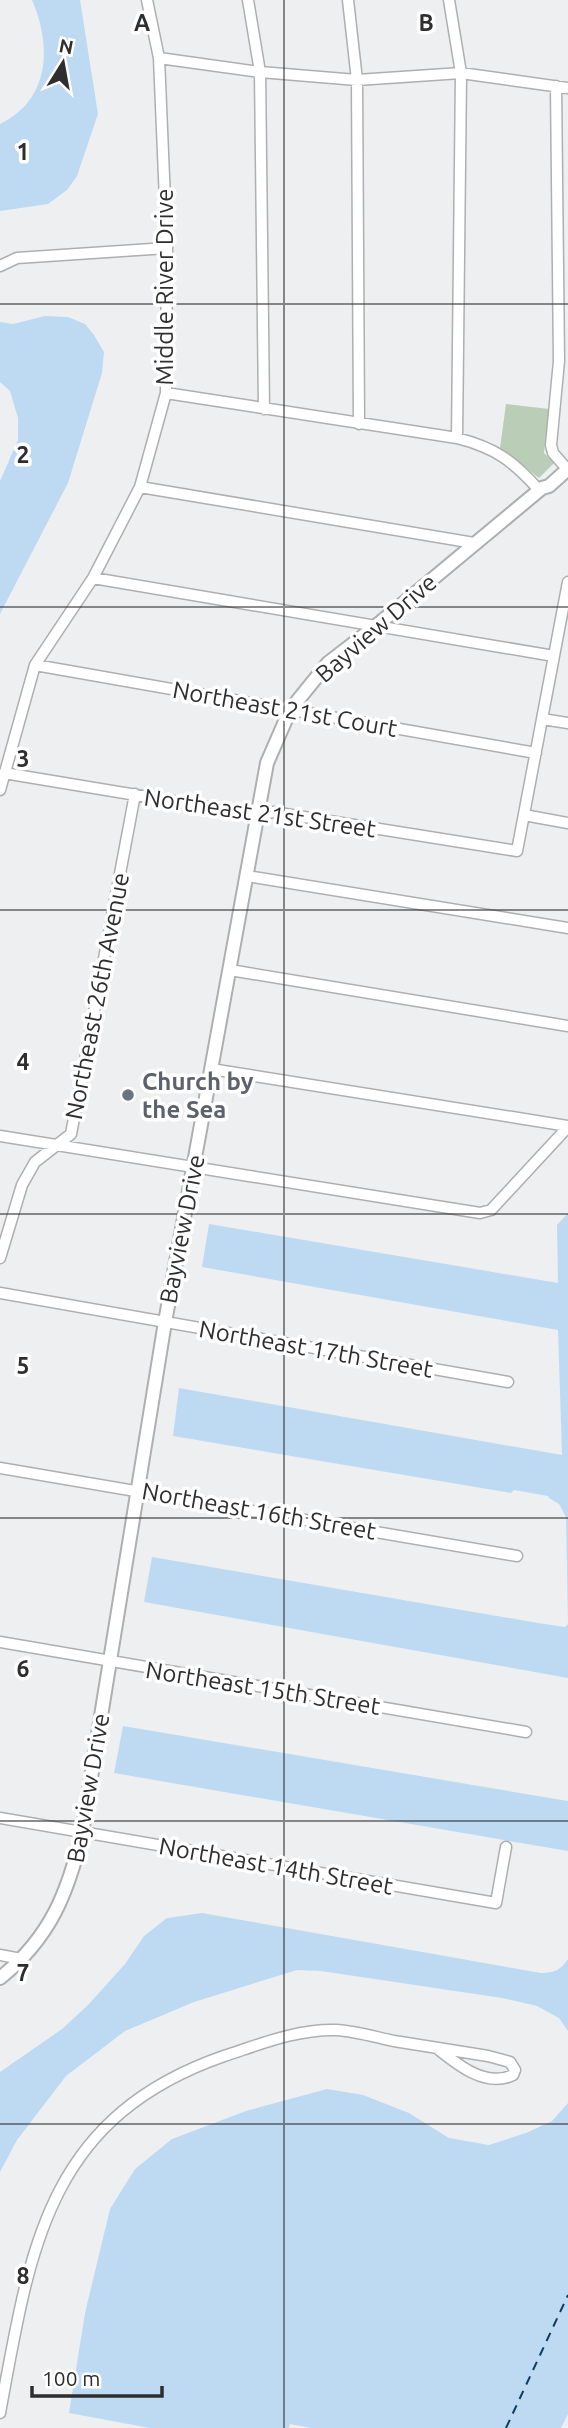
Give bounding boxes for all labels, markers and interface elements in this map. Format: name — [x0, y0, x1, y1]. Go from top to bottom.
text: A — [134, 10, 150, 35]
text: B — [418, 10, 434, 35]
north arrow — [28, 28, 98, 98]
text: N — [57, 34, 75, 58]
text: 1 — [17, 139, 29, 164]
street label: Middle River Drive — [151, 189, 178, 385]
text: 2 — [17, 442, 29, 467]
street label: Bayview Drive — [310, 568, 442, 688]
street label: Northeast 21st Court — [171, 676, 400, 742]
text: 3 — [17, 746, 29, 771]
street label: Northeast 21st Street — [142, 783, 378, 843]
street label: Northeast 26th Avenue — [60, 870, 134, 1122]
text: 4 — [17, 1049, 30, 1074]
place label: Church by the Sea — [142, 1068, 254, 1123]
marker: Church by the Sea — [120, 1087, 136, 1103]
street label: Bayview Drive — [154, 1152, 210, 1306]
street label: Northeast 17th Street — [197, 1315, 436, 1383]
text: 5 — [17, 1353, 29, 1378]
street label: Northeast 16th Street — [140, 1477, 379, 1545]
text: 6 — [17, 1656, 30, 1681]
street label: Northeast 15th Street — [144, 1656, 383, 1720]
street label: Bayview Drive — [62, 1711, 114, 1865]
street label: Northeast 14th Street — [157, 1832, 396, 1900]
text: 7 — [17, 1960, 29, 1985]
text: 8 — [17, 2263, 29, 2288]
scale bar — [32, 2354, 161, 2398]
text: 100 m — [42, 2366, 100, 2390]

